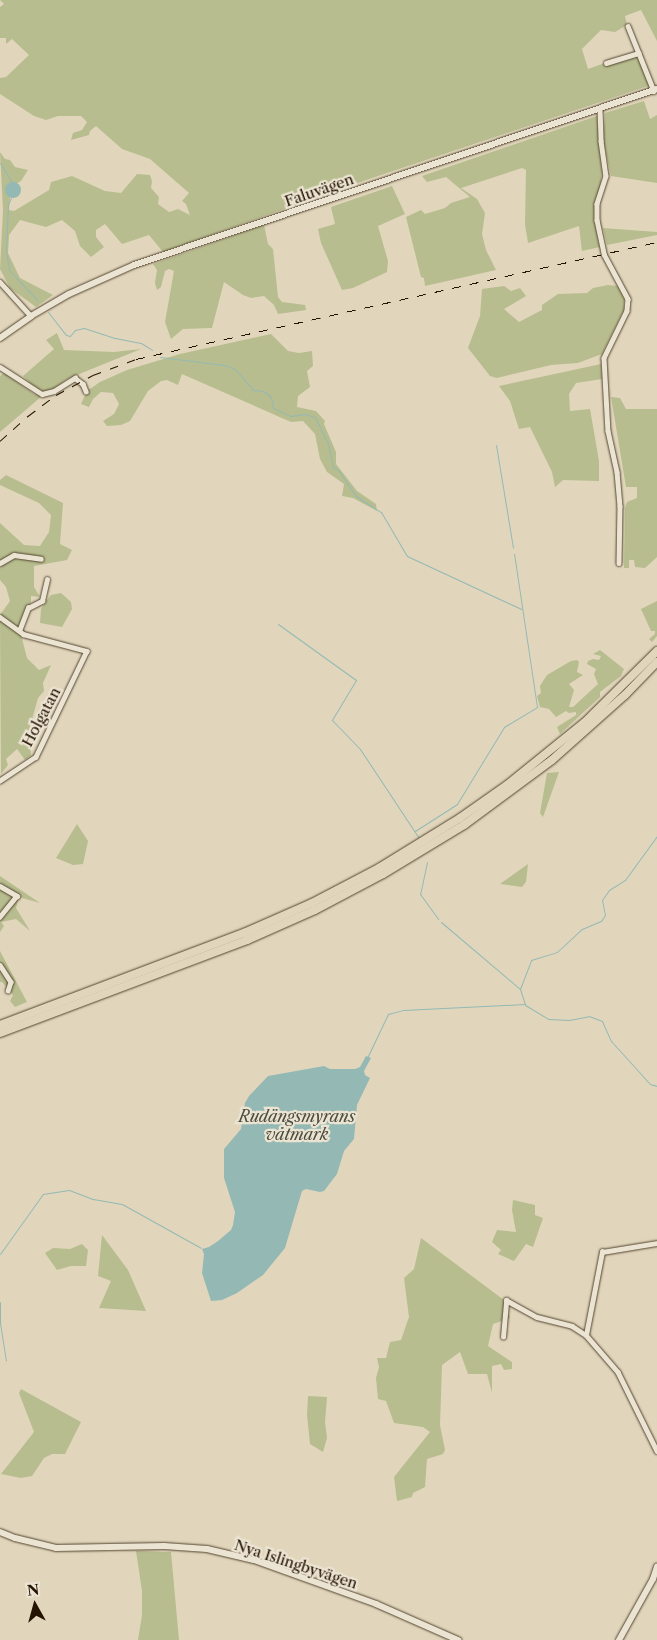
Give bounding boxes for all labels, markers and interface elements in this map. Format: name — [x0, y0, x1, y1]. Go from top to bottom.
street label: Faluvägen — [282, 170, 356, 210]
street label: Holgatan — [18, 684, 64, 750]
water label: Rudängsmyrans våtmark — [239, 1106, 355, 1144]
street label: Nya Islingbyvägen — [232, 1536, 360, 1592]
north arrow — [10, 1580, 60, 1630]
text: N — [26, 1580, 40, 1600]

